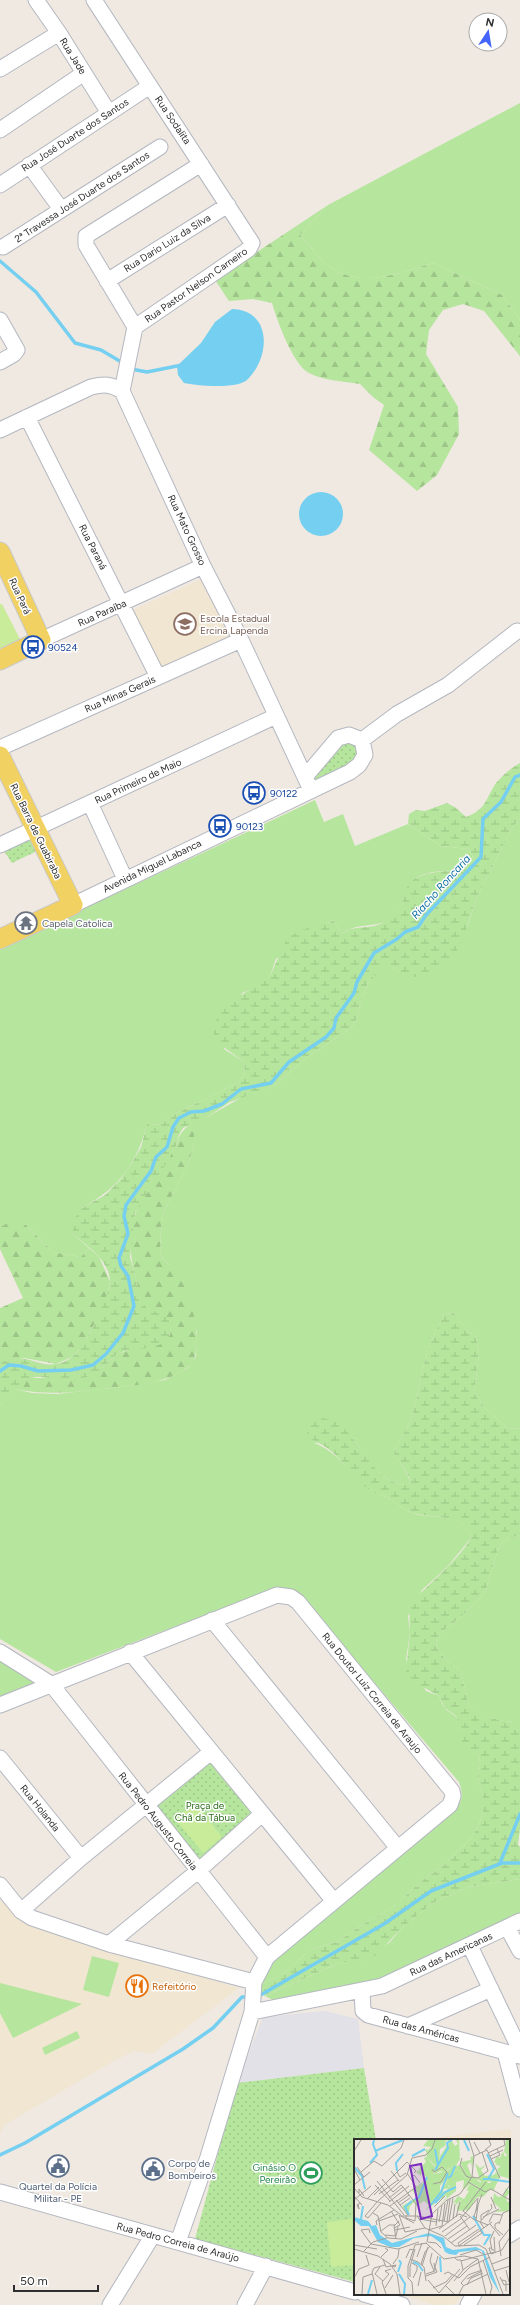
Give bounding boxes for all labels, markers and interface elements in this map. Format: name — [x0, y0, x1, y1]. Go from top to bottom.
north arrow — [468, 12, 508, 52]
text: N — [484, 15, 495, 30]
street label: Rua Jade — [57, 35, 90, 77]
street label: Rua Sodalita — [152, 93, 194, 147]
street label: Rua José Duarte dos Santos — [19, 95, 131, 175]
street label: 2ª Travessa José Duarte dos Santos — [12, 148, 152, 246]
street label: Rua Dario Luiz da Silva — [121, 211, 213, 275]
street label: Rua Pastor Nelson Carneiro — [142, 244, 250, 325]
street label: Rua Mato Grosso — [165, 492, 209, 568]
street label: Rua Paraná — [76, 522, 110, 572]
street label: Rua Pará — [6, 576, 34, 616]
street label: Rua Paraíba — [76, 596, 128, 630]
school or university icon: Escola Estadual Ercina Lapenda — [172, 611, 198, 637]
place label: Escola Estadual Ercina Lapenda — [200, 612, 270, 637]
bus stop icon: 90524 — [20, 634, 46, 660]
place label: 90524 — [48, 641, 78, 654]
street label: Rua Minas Gerais — [82, 672, 158, 716]
street label: Rua Primeiro de Maio — [93, 755, 184, 807]
bus stop icon: 90122 — [241, 780, 267, 806]
street label: Rua Barra de Guabiraba — [7, 781, 65, 881]
place label: 90122 — [270, 787, 297, 800]
bus stop icon: 90123 — [207, 813, 233, 839]
place label: 90123 — [236, 820, 263, 833]
street label: Avenida Miguel Labanca — [101, 836, 203, 896]
water label: Riacho Roncaria — [409, 852, 474, 922]
temple icon: Capela Catolica — [13, 910, 39, 936]
place label: Capela Catolica — [42, 917, 112, 930]
street label: Rua Doutor Luiz Correia de Araujo — [319, 1630, 425, 1756]
street label: Rua Pedro Augusto Correia — [116, 1769, 200, 1873]
street label: Rua Holanda — [17, 1782, 63, 1834]
park label: Praça de Chã da Tábua — [175, 1799, 235, 1824]
street label: Rua das Americanas — [408, 1929, 495, 1979]
restaurant icon: Refeitório — [124, 1973, 150, 1999]
place label: Refeitório — [152, 1980, 196, 1993]
street label: Rua das Américas — [381, 2012, 461, 2046]
inset map — [354, 2139, 510, 2295]
public building icon: Quartel da Polícia Militar - PE — [45, 2153, 71, 2179]
public building icon: Corpo de Bombeiros — [140, 2156, 166, 2182]
place label: Corpo de Bombeiros — [168, 2157, 216, 2182]
sports icon: Ginásio O Pereirão — [298, 2160, 324, 2186]
place label: Ginásio O Pereirão — [252, 2161, 296, 2186]
place label: Quartel da Polícia Militar - PE — [19, 2180, 97, 2205]
street label: Rua Pedro Correia de Araújo — [115, 2219, 241, 2265]
scale bar — [14, 2267, 98, 2293]
text: 50 m — [20, 2274, 48, 2288]

